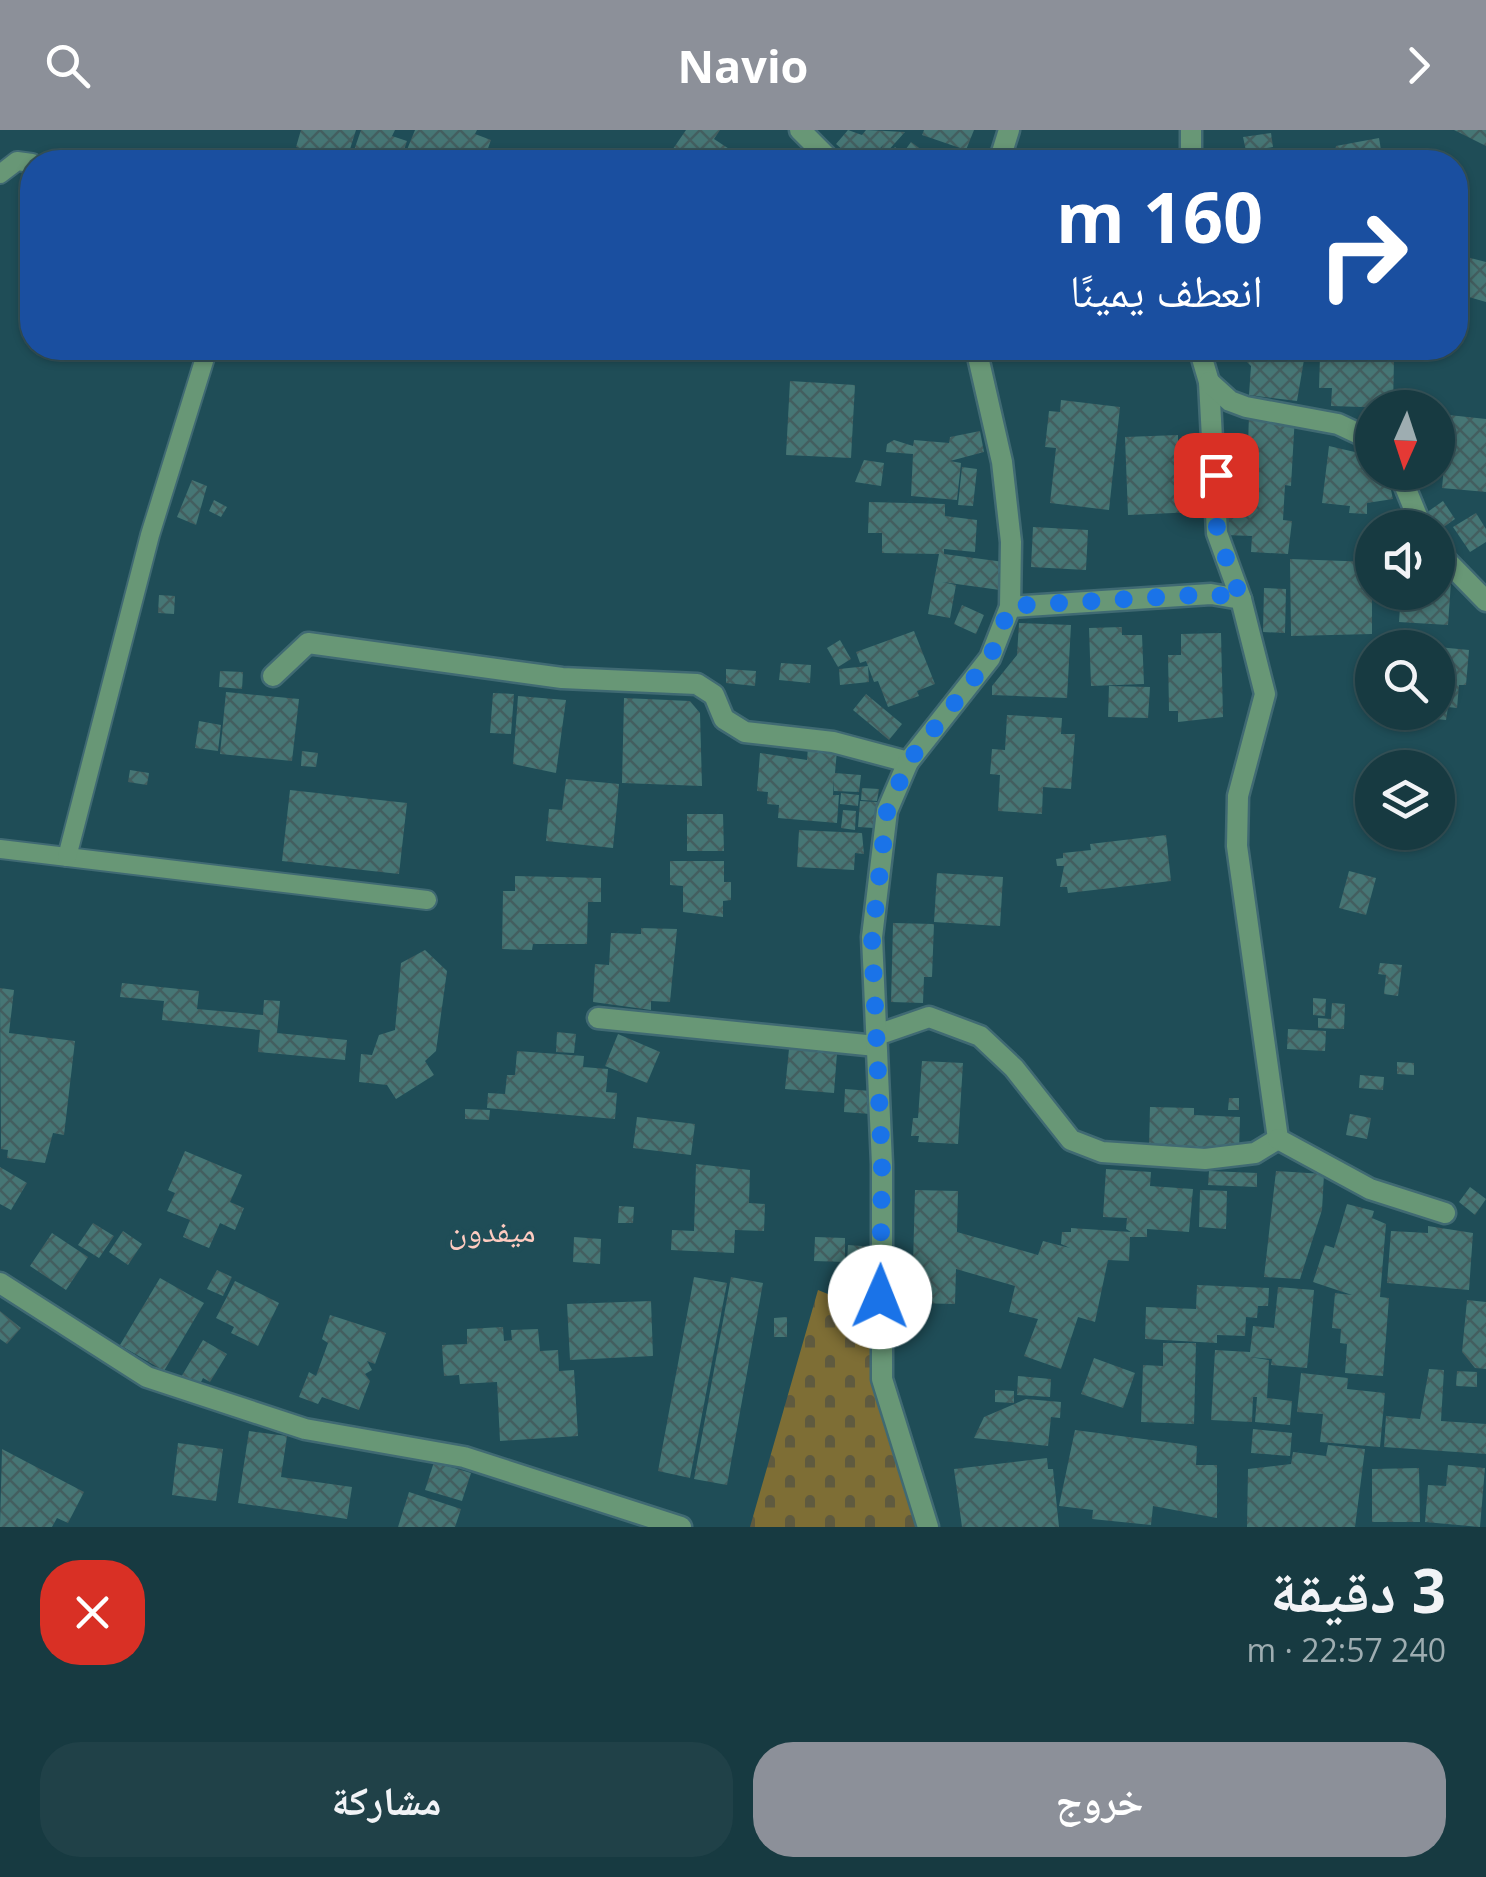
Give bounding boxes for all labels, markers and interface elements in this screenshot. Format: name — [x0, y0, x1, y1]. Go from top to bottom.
text: Navio — [678, 35, 808, 96]
icon: search — [40, 38, 95, 93]
icon: forward — [1391, 38, 1446, 93]
text: 160 m — [1056, 168, 1263, 264]
icon: right — [1298, 190, 1428, 320]
text: انعطف يمينًا — [1070, 259, 1263, 320]
north arrow — [1355, 390, 1455, 490]
map controls — [1355, 390, 1455, 850]
pin — [1174, 433, 1259, 518]
icon: arrive — [1189, 448, 1244, 503]
button: sound — [1355, 510, 1455, 610]
button: search — [1355, 630, 1455, 730]
button: layers — [1355, 750, 1455, 850]
district label: ميفدون — [448, 1208, 536, 1251]
position arrow — [828, 1245, 932, 1349]
text: 3 دقيقة — [1270, 1549, 1446, 1631]
button: close — [40, 1560, 145, 1665]
text: 240 m · 22:57 — [1247, 1628, 1446, 1671]
button: مشاركة — [40, 1742, 733, 1857]
button: خروج — [753, 1742, 1446, 1857]

